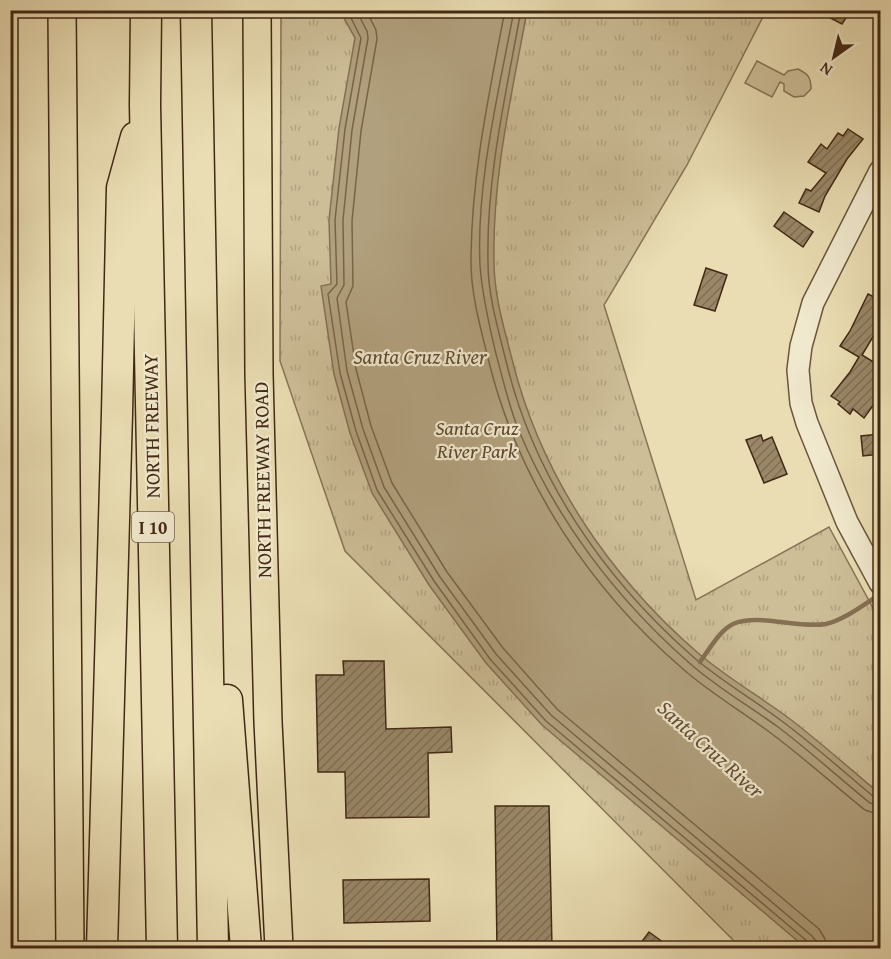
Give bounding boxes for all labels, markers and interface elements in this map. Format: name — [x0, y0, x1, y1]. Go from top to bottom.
north arrow — [804, 27, 864, 87]
text: N — [814, 56, 837, 82]
water label: Santa Cruz River — [353, 341, 488, 372]
street label: NORTH FREEWAY — [135, 353, 167, 499]
street label: NORTH FREEWAY ROAD — [246, 382, 278, 578]
park label: Santa Cruz River Park — [435, 413, 519, 465]
road number: I 10 — [132, 512, 174, 542]
water label: Santa Cruz River — [651, 693, 772, 806]

